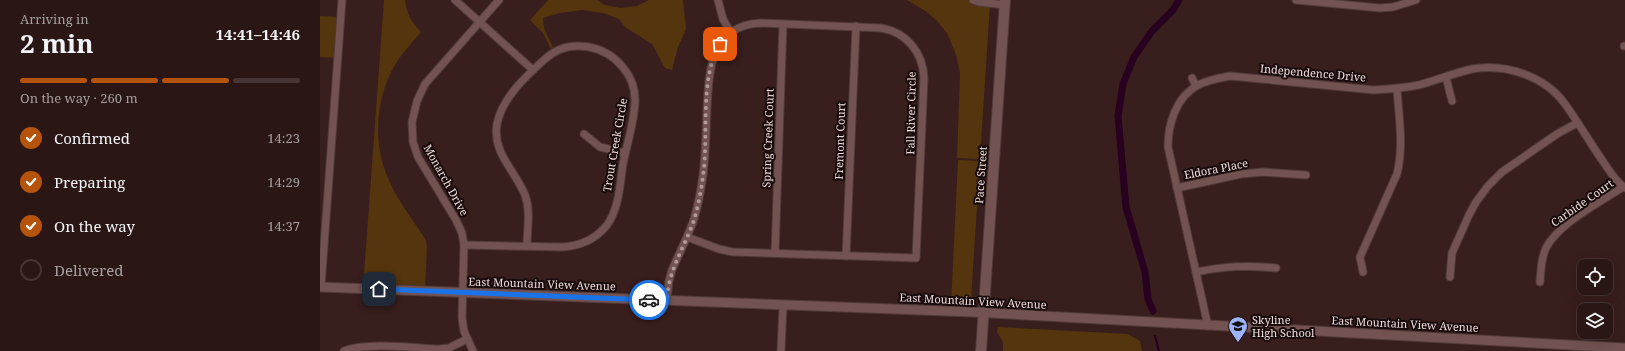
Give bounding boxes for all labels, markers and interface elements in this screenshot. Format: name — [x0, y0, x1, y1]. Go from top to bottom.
text: Arriving in — [20, 10, 89, 28]
text: 14:41–14:46 — [216, 24, 300, 44]
text: 2 min — [20, 25, 94, 61]
pin — [703, 27, 737, 61]
icon: bag — [709, 33, 731, 55]
street label: Independence Drive — [1259, 60, 1367, 85]
street label: Fall River Circle — [902, 71, 919, 155]
street label: Spring Creek Court — [758, 88, 777, 188]
text: On the way · 260 m — [20, 89, 138, 107]
street label: Trout Creek Circle — [599, 97, 630, 193]
street label: Fremont Court — [831, 102, 848, 180]
icon: check — [20, 127, 42, 149]
text: Confirmed — [54, 128, 130, 148]
text: 14:23 — [267, 129, 300, 147]
street label: Monarch Drive — [421, 141, 472, 218]
street label: Pace Street — [971, 146, 990, 204]
street label: Eldora Place — [1183, 155, 1249, 182]
icon: check — [20, 171, 42, 193]
text: Preparing — [54, 172, 125, 192]
text: 14:29 — [267, 173, 300, 191]
street label: Carbide Court — [1547, 175, 1616, 230]
icon: check — [20, 215, 42, 237]
text: On the way — [54, 216, 135, 236]
text: 14:37 — [267, 217, 300, 235]
map controls — [1577, 259, 1613, 339]
button: locate — [1577, 259, 1613, 295]
text: Delivered — [54, 260, 123, 280]
pin — [362, 272, 396, 306]
street label: East Mountain View Avenue — [468, 273, 616, 294]
icon: home — [368, 278, 390, 300]
courier — [629, 280, 669, 320]
icon: car — [638, 289, 660, 311]
street label: East Mountain View Avenue — [899, 289, 1047, 312]
button: layers — [1577, 303, 1613, 339]
place label: Skyline High School — [1252, 312, 1315, 340]
street label: East Mountain View Avenue — [1331, 312, 1479, 335]
school or university icon: Skyline High School — [1227, 315, 1249, 343]

